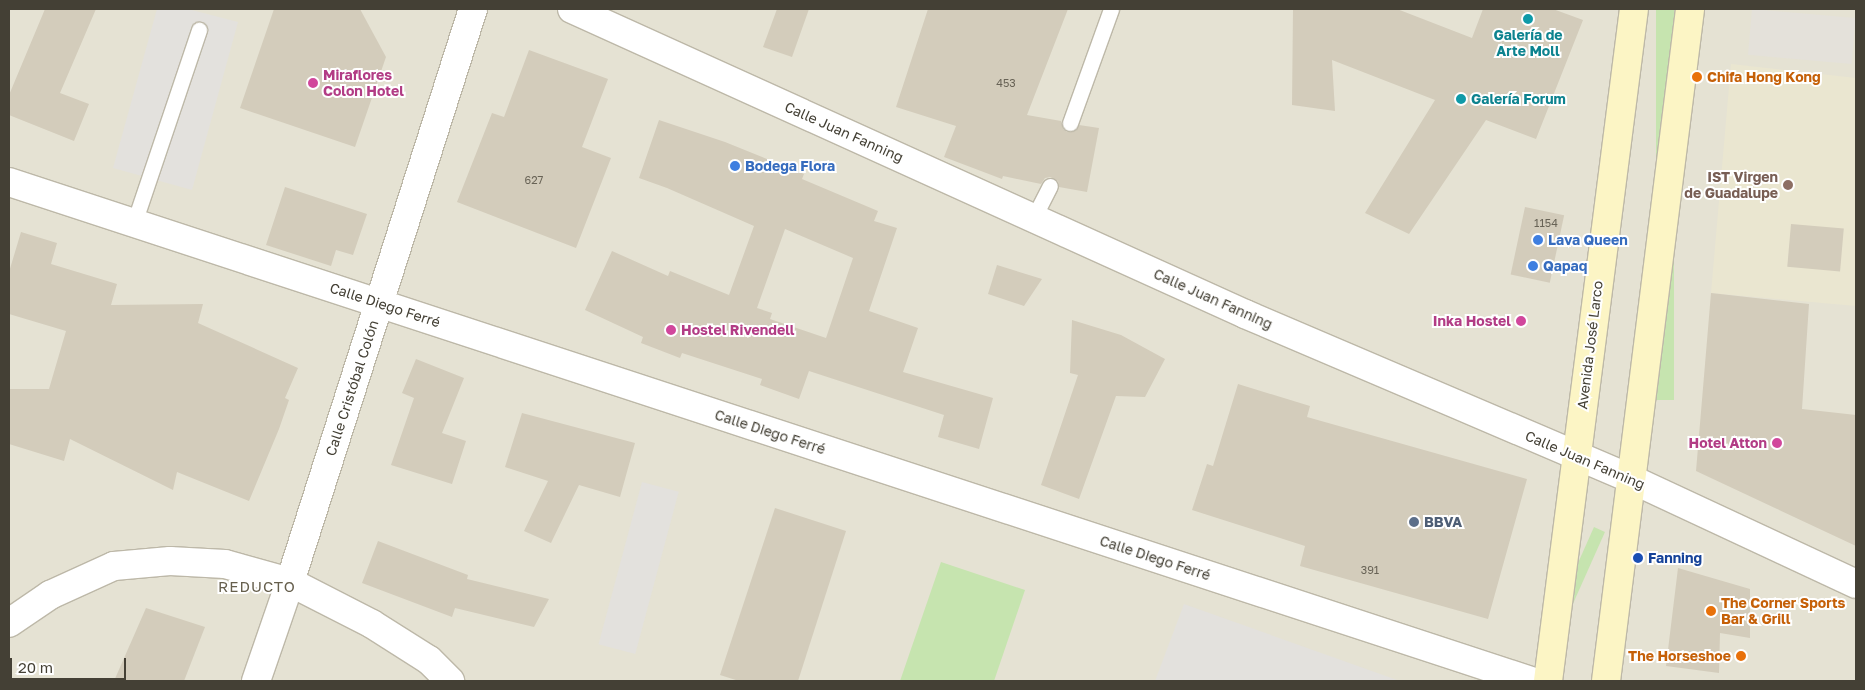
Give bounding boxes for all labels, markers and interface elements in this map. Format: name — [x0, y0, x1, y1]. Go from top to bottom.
marker: Galería de Arte Moll — [1522, 13, 1534, 25]
place label: Galería de Arte Moll — [1493, 27, 1563, 59]
place label: Miraflores Colon Hotel — [323, 67, 404, 100]
place label: Chifa Hong Kong — [1707, 69, 1821, 85]
marker: Chifa Hong Kong — [1691, 71, 1703, 83]
house number: 453 — [996, 76, 1016, 90]
marker: Miraflores Colon Hotel — [307, 77, 319, 89]
place label: Galería Forum — [1471, 91, 1566, 107]
marker: Galería Forum — [1455, 93, 1467, 105]
street label: Calle Juan Fanning — [782, 98, 906, 166]
place label: Bodega Flora — [745, 158, 835, 174]
marker: Bodega Flora — [729, 160, 741, 172]
place label: IST Virgen de Guadalupe — [1684, 169, 1778, 202]
house number: 627 — [525, 173, 543, 187]
marker: IST Virgen de Guadalupe — [1782, 179, 1794, 191]
house number: 1154 — [1534, 216, 1558, 230]
place label: Lava Queen — [1548, 232, 1628, 248]
marker: Lava Queen — [1532, 234, 1544, 246]
place label: Qapaq — [1543, 258, 1587, 274]
marker: Qapaq — [1527, 260, 1539, 272]
street label: Calle Juan Fanning — [1151, 265, 1275, 333]
street label: Calle Diego Ferré — [328, 279, 442, 331]
street label: Avenida José Larco — [1574, 280, 1606, 410]
place label: Inka Hostel — [1433, 313, 1511, 329]
marker: Inka Hostel — [1515, 315, 1527, 327]
street label: Calle Cristóbal Colón — [322, 318, 382, 458]
place label: Hostel Rivendell — [681, 322, 795, 338]
marker: Hostel Rivendell — [665, 324, 677, 336]
street label: Calle Diego Ferré — [713, 406, 827, 458]
street label: Calle Juan Fanning — [1523, 427, 1647, 493]
place label: Hotel Atton — [1689, 435, 1767, 451]
marker: Hotel Atton — [1771, 437, 1783, 449]
place label: BBVA — [1424, 514, 1462, 530]
marker: BBVA — [1408, 516, 1420, 528]
street label: Calle Diego Ferré — [1098, 532, 1212, 584]
place label: Fanning — [1648, 550, 1702, 566]
marker: Fanning — [1632, 552, 1644, 564]
house number: 391 — [1361, 563, 1379, 577]
district label: REDUCTO — [217, 578, 297, 596]
place label: The Corner Sports Bar & Grill — [1721, 595, 1845, 628]
marker: The Corner Sports Bar & Grill — [1705, 605, 1717, 617]
scale bar — [12, 648, 129, 680]
place label: The Horseshoe — [1628, 648, 1731, 664]
marker: The Horseshoe — [1735, 650, 1747, 662]
text: 20 m — [18, 658, 53, 676]

